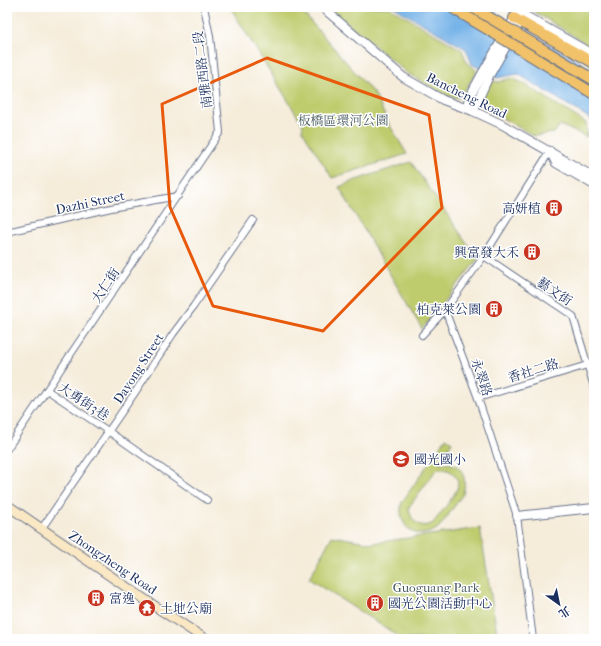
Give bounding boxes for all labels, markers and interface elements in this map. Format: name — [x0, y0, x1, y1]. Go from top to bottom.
street label: 南雅西路二段 — [190, 30, 215, 110]
street label: Bancheng Road — [424, 70, 510, 122]
park label: 板橋區環河公園 — [297, 113, 389, 128]
street label: Dazhi Street — [54, 188, 126, 217]
building icon: 高妍植 — [544, 198, 564, 218]
place label: 高妍植 — [502, 201, 541, 216]
building icon: 興富發大禾 — [522, 242, 542, 262]
place label: 興富發大禾 — [454, 245, 519, 260]
street label: 大仁街 — [88, 265, 123, 306]
street label: 藝文街 — [534, 274, 575, 309]
building icon: 柏克萊公園 — [484, 299, 504, 319]
place label: 柏克萊公園 — [416, 302, 481, 317]
street label: Dayong Street — [110, 330, 167, 406]
street label: 永翠路 — [468, 356, 495, 398]
street label: 香社二路 — [506, 356, 560, 385]
street label: 大勇街3巷 — [56, 380, 112, 423]
school or university icon: 國光國小 — [391, 449, 411, 469]
place label: 國光國小 — [414, 452, 466, 467]
street label: Zhongzheng Road — [66, 527, 160, 598]
park label: Guoguang Park — [393, 580, 480, 595]
north arrow — [539, 584, 579, 624]
building icon: 富逸 — [86, 588, 106, 608]
place label: 富逸 — [109, 591, 135, 606]
building icon: 國光公園活動中心 — [365, 593, 385, 613]
place label: 國光公園活動中心 — [388, 596, 492, 611]
temple icon: 土地公廟 — [137, 598, 157, 618]
place label: 土地公廟 — [160, 601, 212, 616]
text: 北 — [556, 604, 572, 620]

